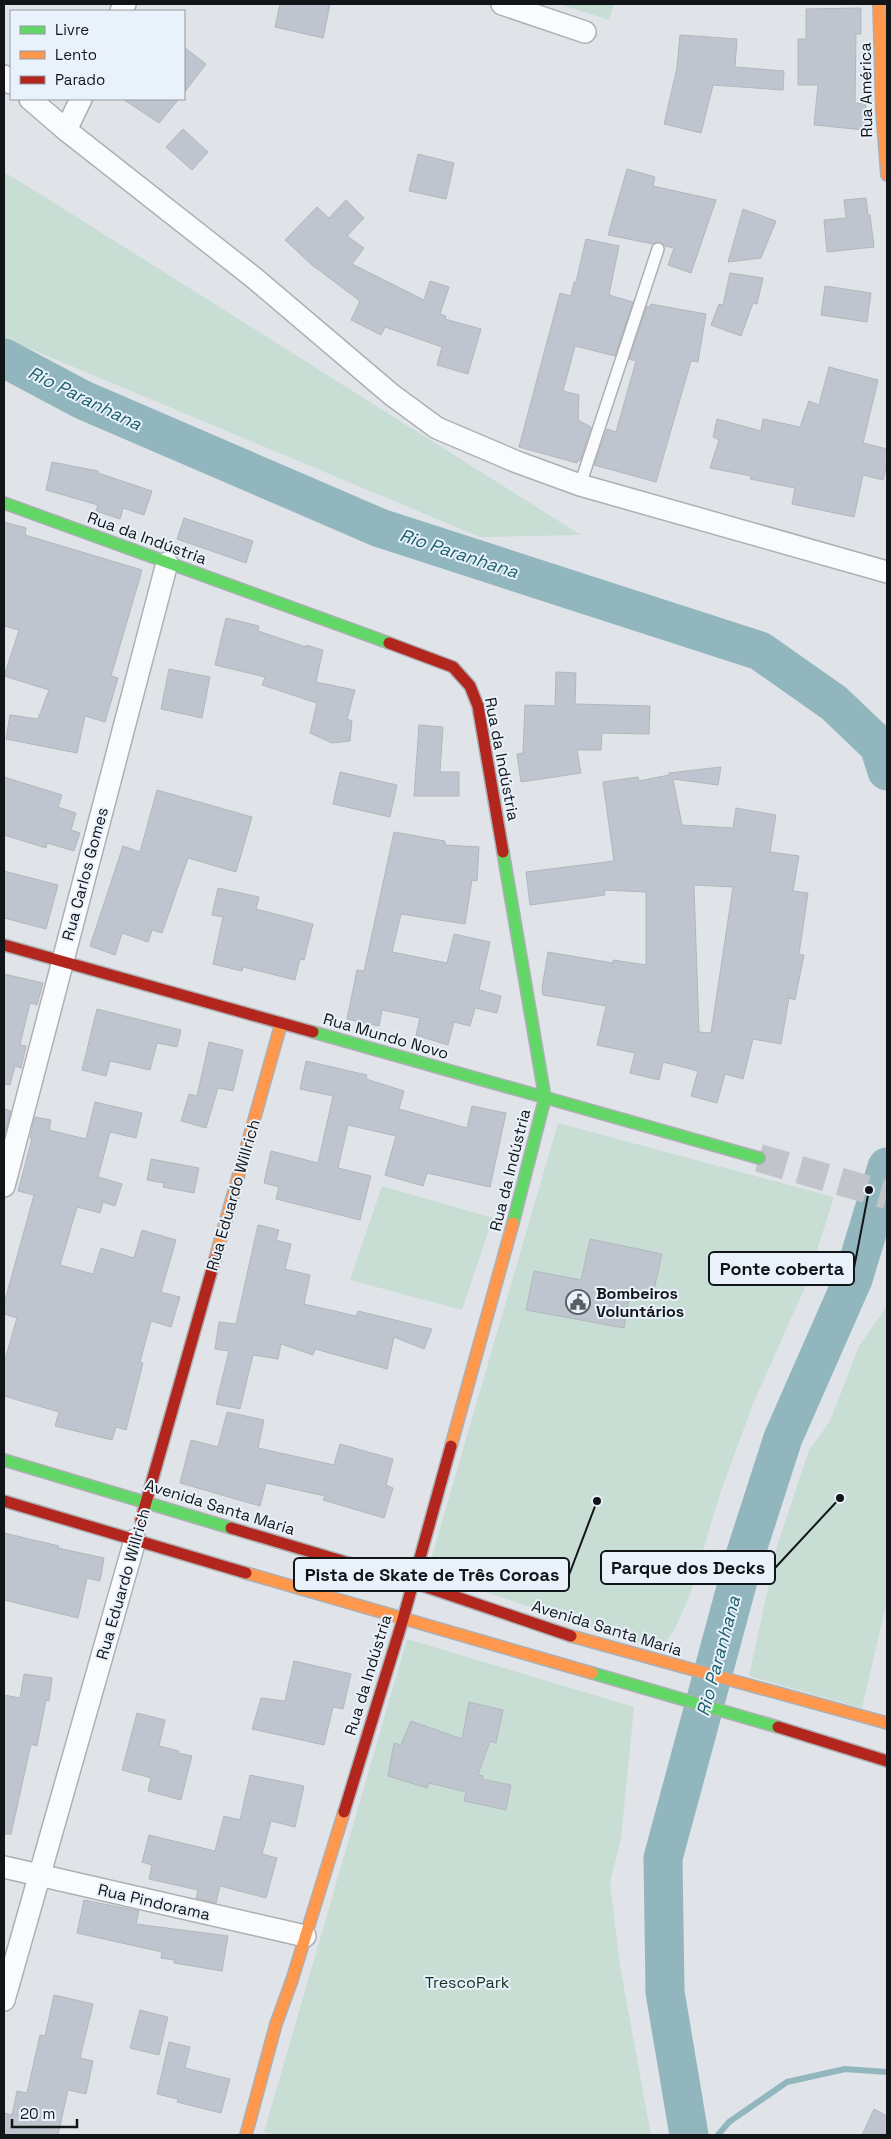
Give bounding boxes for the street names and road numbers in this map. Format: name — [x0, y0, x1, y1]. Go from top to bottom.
street label: Rua América — [855, 42, 877, 138]
street label: Rua da Indústria — [84, 507, 210, 569]
street label: Rua da Indústria — [480, 695, 524, 823]
street label: Rua Carlos Gomes — [57, 805, 113, 943]
street label: Rua Mundo Novo — [321, 1008, 451, 1064]
street label: Rua da Indústria — [485, 1107, 535, 1233]
street label: Rua Eduardo Willrich — [201, 1117, 265, 1273]
street label: Avenida Santa Maria — [142, 1474, 298, 1540]
street label: Rua Eduardo Willrich — [91, 1506, 155, 1662]
street label: Avenida Santa Maria — [529, 1595, 685, 1661]
street label: Rua da Indústria — [340, 1612, 396, 1738]
street label: Rua Pindorama — [96, 1879, 212, 1925]

